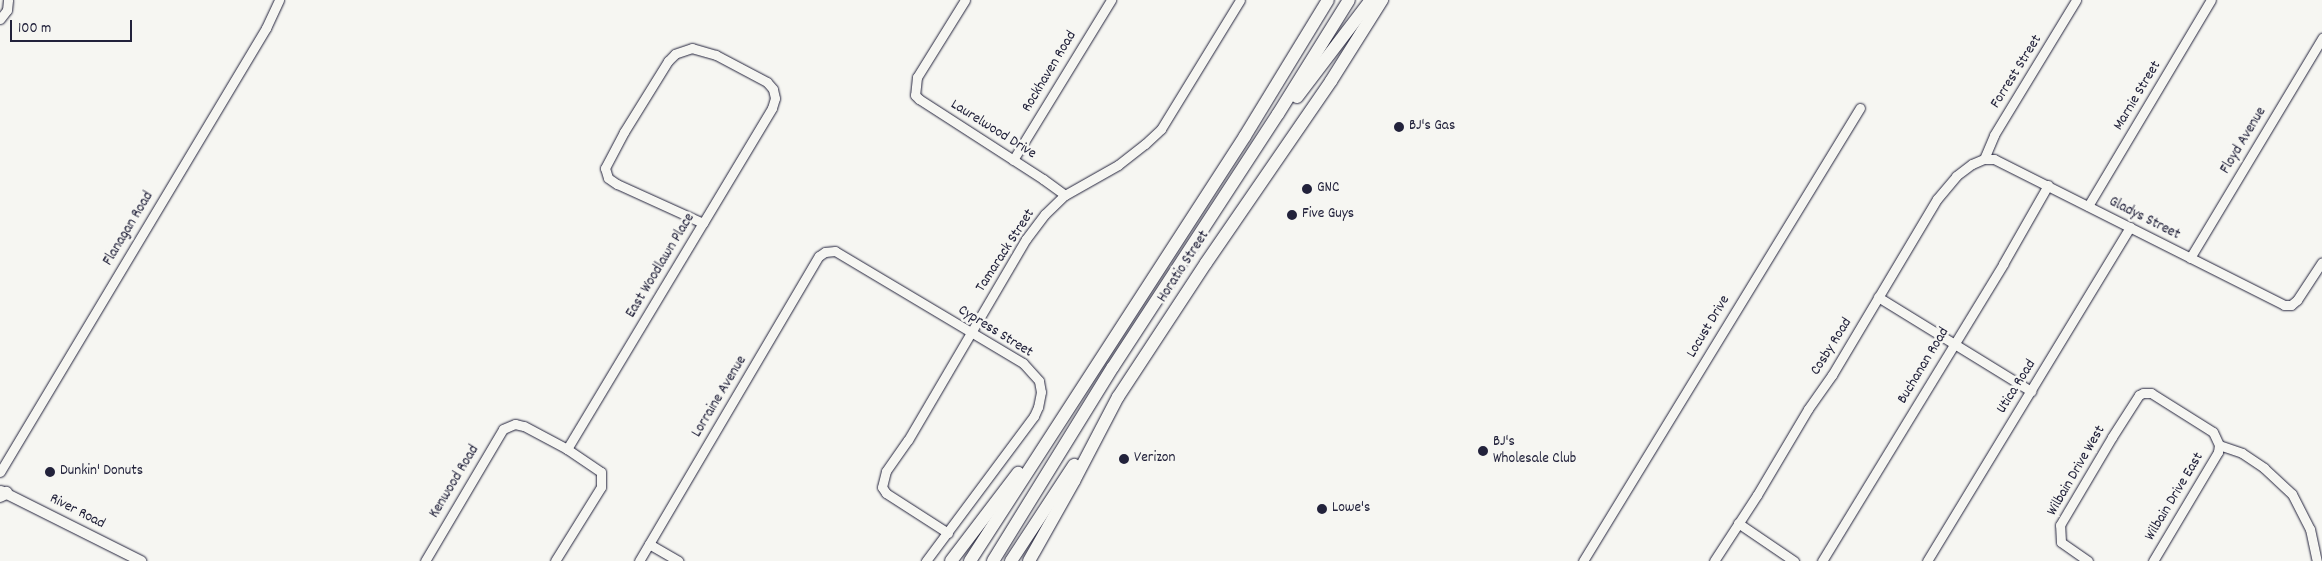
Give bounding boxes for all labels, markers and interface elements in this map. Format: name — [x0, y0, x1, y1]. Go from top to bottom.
scale bar — [12, 10, 135, 42]
text: 100 m — [18, 18, 51, 40]
street label: Rockhaven Road — [1019, 28, 1081, 116]
street label: Forrest Street — [1987, 32, 2047, 112]
street label: Marnie Street — [2110, 58, 2166, 134]
street label: Laurelwood Drive — [947, 96, 1039, 164]
street label: Floyd Avenue — [2217, 104, 2271, 178]
place label: BJ's Gas — [1409, 118, 1455, 136]
marker: BJ's Gas — [1393, 121, 1405, 133]
place label: GNC — [1317, 180, 1339, 198]
marker: GNC — [1301, 183, 1313, 195]
street label: Flanagan Road — [100, 189, 158, 269]
street label: Gladys Street — [2105, 193, 2183, 245]
street label: Tamarack Street — [973, 206, 1039, 296]
place label: Five Guys — [1302, 206, 1354, 224]
marker: Five Guys — [1286, 209, 1298, 221]
street label: East Woodlawn Place — [623, 210, 699, 322]
street label: Horatio Street — [1154, 228, 1214, 306]
street label: Locust Drive — [1683, 293, 1735, 361]
street label: Cypress Street — [954, 302, 1036, 362]
street label: Cosby Road — [1807, 315, 1857, 379]
street label: Buchanan Road — [1894, 325, 1954, 407]
street label: Lorraine Avenue — [689, 353, 751, 441]
street label: Utica Road — [1993, 357, 2041, 417]
street label: Wilbain Drive West — [2044, 423, 2110, 519]
place label: BJ's Wholesale Club — [1493, 433, 1576, 468]
street label: Kenwood Road — [426, 442, 484, 522]
marker: BJ's Wholesale Club — [1477, 445, 1489, 457]
place label: Verizon — [1134, 450, 1175, 468]
street label: Wilbain Drive East — [2142, 450, 2208, 544]
marker: Verizon — [1118, 453, 1130, 465]
place label: Dunkin' Donuts — [60, 463, 143, 481]
marker: Dunkin' Donuts — [44, 466, 56, 478]
street label: River Road — [46, 490, 108, 534]
place label: Lowe's — [1332, 500, 1370, 518]
marker: Lowe's — [1316, 503, 1328, 515]

